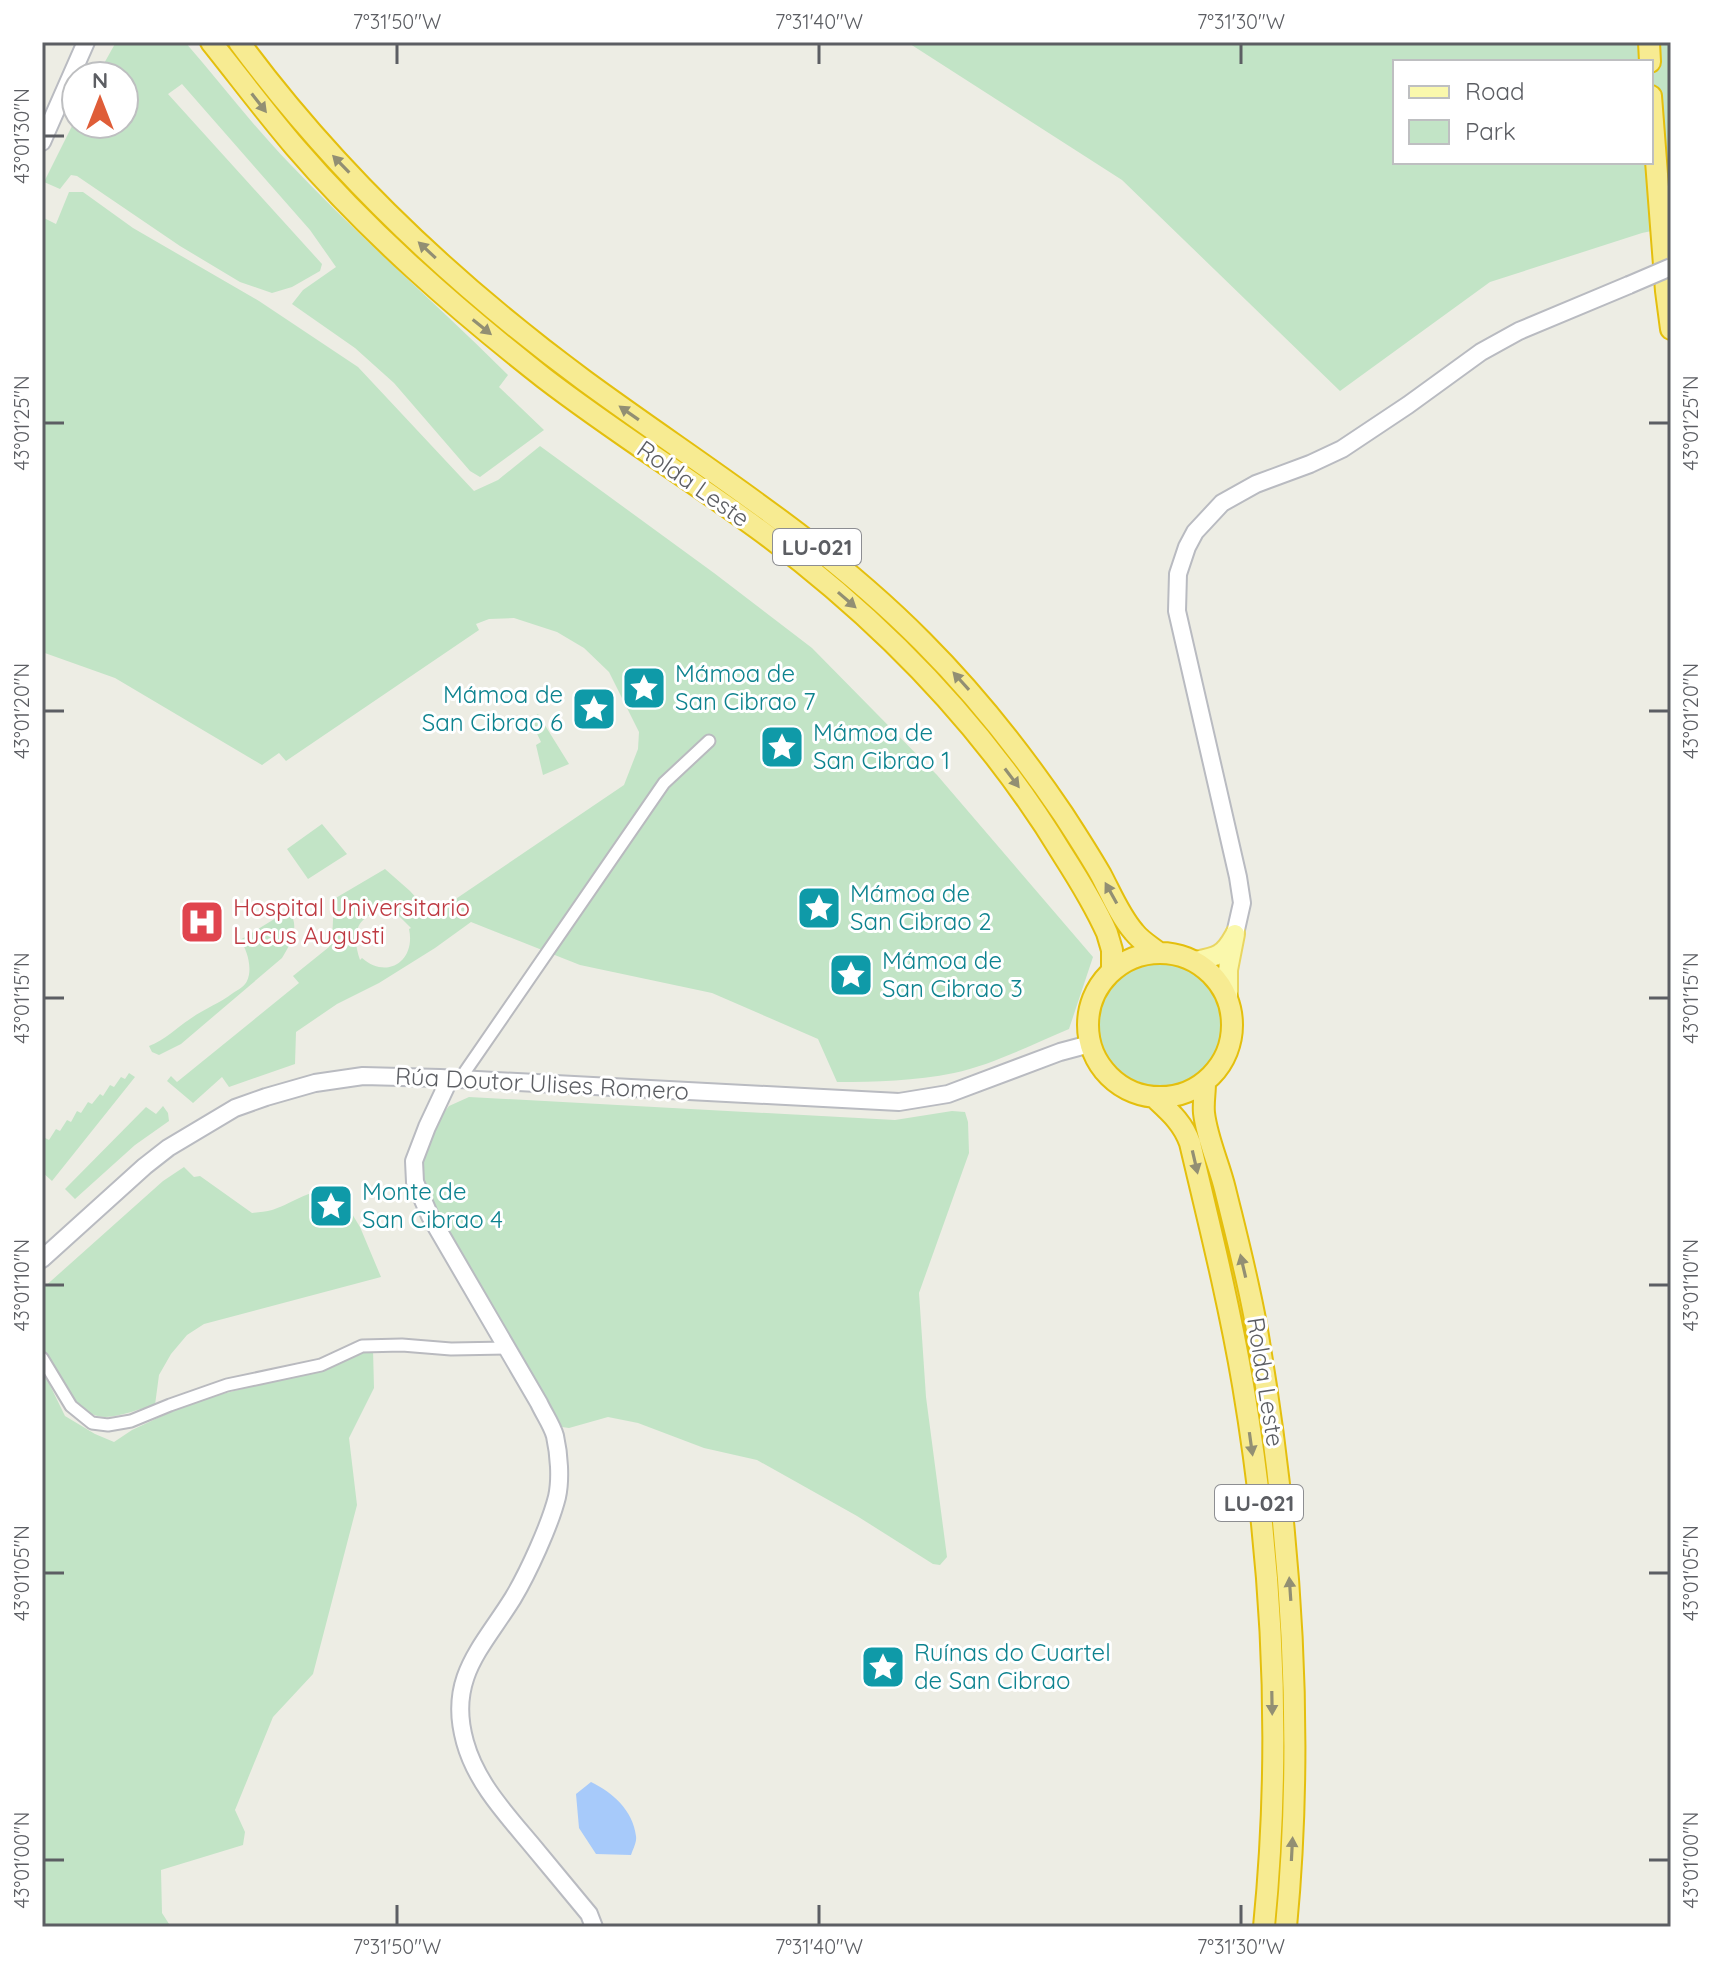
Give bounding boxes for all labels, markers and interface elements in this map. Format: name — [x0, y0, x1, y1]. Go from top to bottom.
text: 7°31'50"W — [353, 9, 441, 34]
text: 7°31'40"W — [775, 9, 863, 34]
text: 7°31'30"W — [1197, 9, 1285, 34]
north arrow — [60, 60, 140, 140]
legend — [1393, 60, 1653, 164]
text: N — [92, 66, 108, 94]
text: Road — [1465, 76, 1525, 106]
text: 43°01'30"N — [9, 88, 34, 184]
one-way arrow — [251, 93, 267, 113]
text: Park — [1465, 116, 1516, 146]
one-way arrow — [332, 154, 350, 173]
one-way arrow — [418, 241, 437, 259]
one-way arrow — [471, 318, 491, 335]
text: 43°01'25"N — [9, 375, 34, 471]
text: 43°01'25"N — [1678, 375, 1703, 471]
one-way arrow — [619, 406, 640, 421]
street label: Rolda Leste — [632, 433, 756, 533]
road number: LU-021 — [773, 529, 861, 565]
one-way arrow — [837, 590, 857, 608]
place label: Mámoa de San Cibrao 7 — [675, 658, 816, 716]
text: 43°01'20"N — [9, 663, 34, 759]
text: 43°01'20"N — [1678, 663, 1703, 759]
place icon: Mámoa de San Cibrao 7 — [620, 664, 668, 712]
one-way arrow — [953, 672, 970, 692]
place label: Mámoa de San Cibrao 6 — [422, 679, 563, 737]
place icon: Mámoa de San Cibrao 6 — [570, 685, 618, 733]
place label: Mámoa de San Cibrao 1 — [813, 717, 950, 775]
place icon: Mámoa de San Cibrao 1 — [758, 723, 806, 771]
one-way arrow — [1003, 768, 1019, 788]
place label: Mámoa de San Cibrao 2 — [850, 878, 992, 936]
one-way arrow — [1104, 882, 1117, 905]
place icon: Mámoa de San Cibrao 2 — [795, 884, 843, 932]
place label: Hospital Universitario Lucus Augusti — [233, 892, 470, 950]
hospital icon: Hospital Universitario Lucus Augusti — [178, 898, 226, 946]
place label: Mámoa de San Cibrao 3 — [882, 945, 1023, 1003]
place icon: Mámoa de San Cibrao 3 — [827, 951, 875, 999]
text: 43°01'15"N — [9, 952, 34, 1044]
text: 43°01'15"N — [1678, 952, 1703, 1044]
street label: Rúa Doutor Ulises Romero — [394, 1060, 690, 1106]
one-way arrow — [1189, 1149, 1202, 1174]
place label: Monte de San Cibrao 4 — [362, 1176, 503, 1234]
place icon: Monte de San Cibrao 4 — [307, 1182, 355, 1230]
text: 43°01'10"N — [9, 1239, 34, 1331]
text: 43°01'10"N — [1678, 1239, 1703, 1331]
one-way arrow — [1237, 1253, 1249, 1278]
street label: Rolda Leste — [1241, 1315, 1291, 1449]
one-way arrow — [1245, 1432, 1258, 1457]
road number: LU-021 — [1215, 1485, 1303, 1521]
text: 43°01'05"N — [9, 1525, 34, 1621]
text: 43°01'05"N — [1678, 1525, 1703, 1621]
one-way arrow — [1283, 1576, 1296, 1601]
place label: Ruínas do Cuartel de San Cibrao — [914, 1637, 1111, 1695]
place icon: Ruínas do Cuartel de San Cibrao — [859, 1643, 907, 1691]
one-way arrow — [1266, 1691, 1278, 1716]
text: 43°01'00"N — [9, 1812, 34, 1908]
text: 43°01'00"N — [1678, 1812, 1703, 1908]
one-way arrow — [1285, 1836, 1298, 1861]
text: 7°31'50"W — [353, 1934, 441, 1959]
text: 7°31'40"W — [775, 1934, 863, 1959]
text: 7°31'30"W — [1197, 1934, 1285, 1959]

